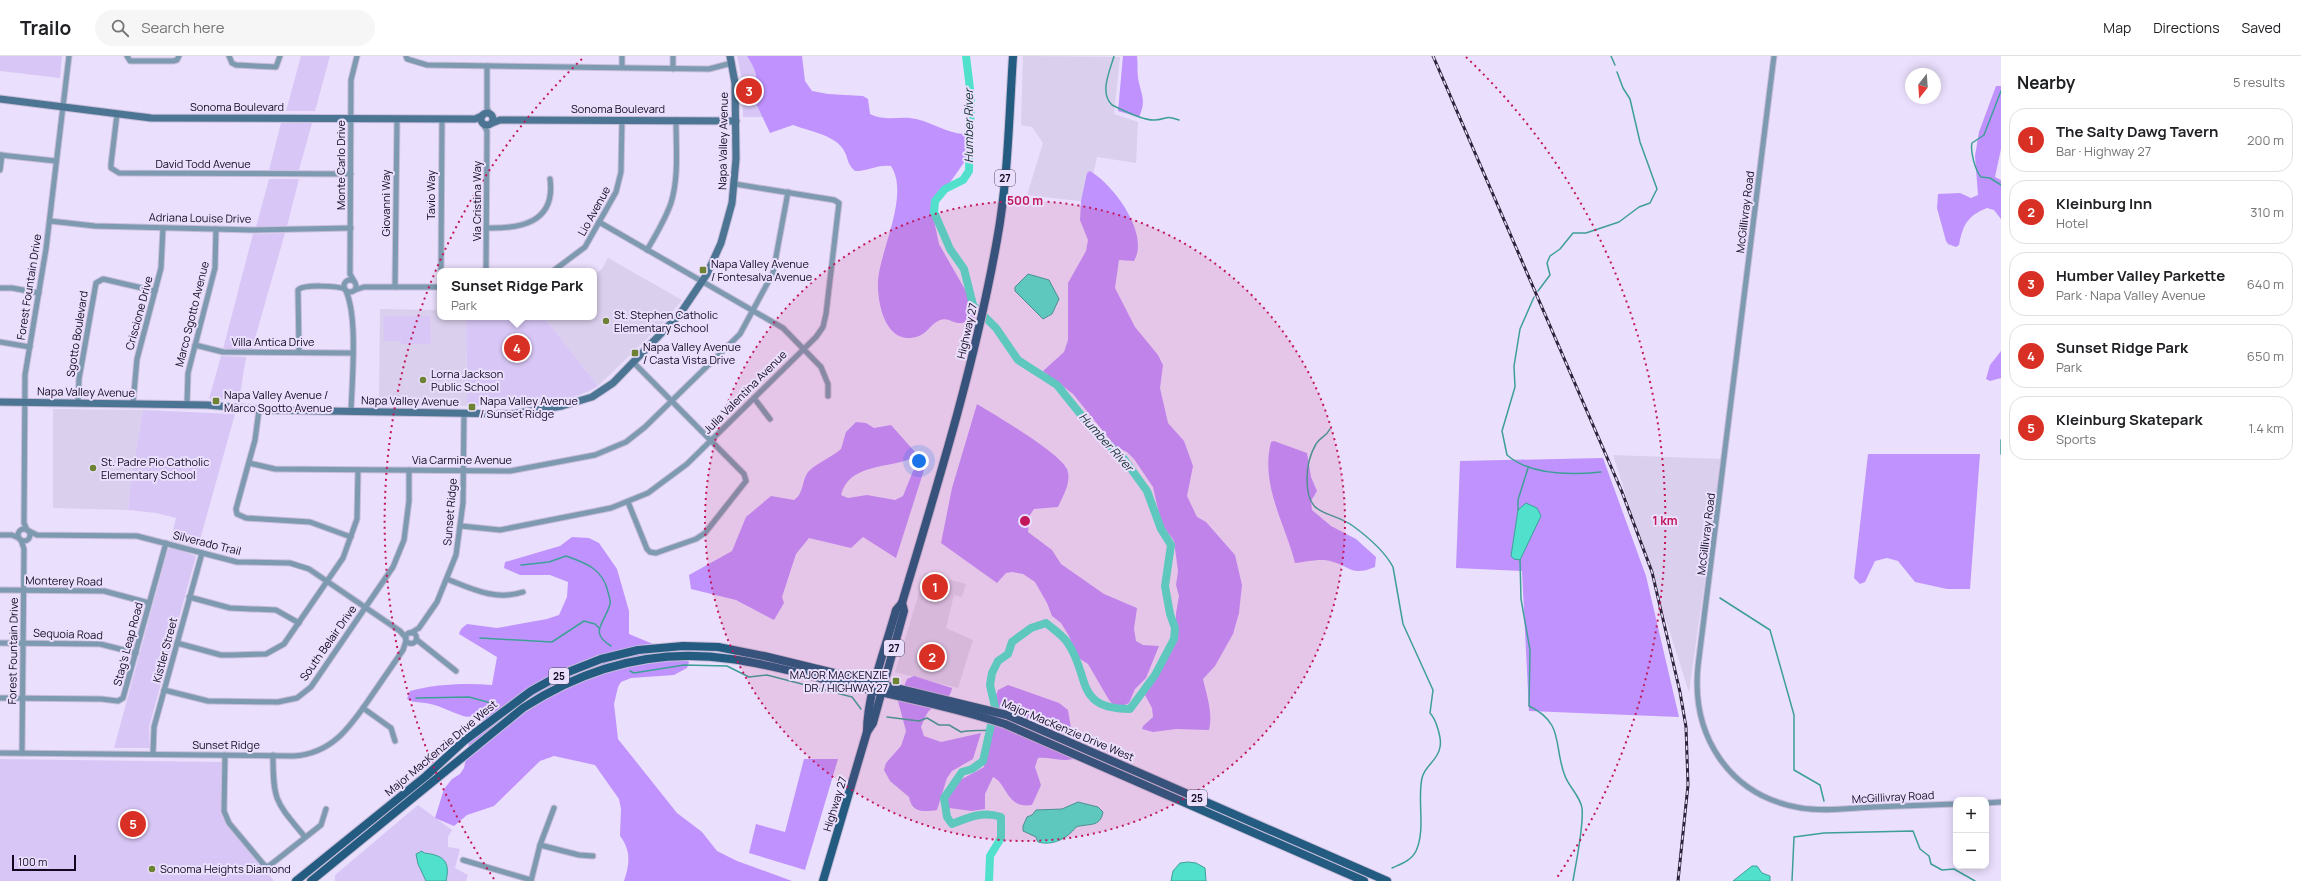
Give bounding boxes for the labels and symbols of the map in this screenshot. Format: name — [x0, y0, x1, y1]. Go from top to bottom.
north arrow — [1905, 68, 1941, 104]
pin: 3 — [736, 76, 762, 106]
water label: Humber River — [960, 87, 977, 163]
street label: Napa Valley Avenue — [714, 91, 731, 190]
street label: Sonoma Boulevard — [190, 99, 284, 114]
street label: Sonoma Boulevard — [571, 101, 665, 116]
street label: Monte Carlo Drive — [333, 119, 348, 210]
street label: David Todd Avenue — [155, 156, 251, 171]
street label: Via Cristina Way — [469, 160, 484, 241]
street label: Giovanni Way — [378, 169, 393, 237]
street label: Tavio Way — [423, 170, 438, 220]
road number: 27 — [995, 170, 1015, 186]
street label: McGillivray Road — [1732, 170, 1757, 254]
street label: Lio Avenue — [574, 183, 614, 238]
text: 500 m — [1007, 192, 1043, 209]
street label: Adriana Louise Drive — [149, 209, 252, 226]
street label: Forest Fountain Drive — [13, 232, 44, 341]
place label: Napa Valley Avenue / Fontesalva Avenue — [711, 256, 813, 284]
street label: Marco Sgotto Avenue — [171, 259, 212, 368]
marker: Napa Valley Avenue / Fontesalva Avenue — [698, 265, 708, 275]
street label: Criscione Drive — [121, 274, 156, 352]
street label: Sgotto Boulevard — [62, 290, 91, 378]
street label: Highway 27 — [953, 302, 980, 360]
place label: St. Stephen Catholic Elementary School — [614, 307, 718, 335]
marker: St. Stephen Catholic Elementary School — [601, 316, 611, 326]
pin: 4 — [504, 333, 530, 363]
street label: Villa Antica Drive — [232, 334, 315, 349]
place label: Napa Valley Avenue / Casta Vista Drive — [643, 339, 741, 367]
street label: Julia Valentina Avenue — [700, 346, 790, 437]
marker: Napa Valley Avenue / Casta Vista Drive — [630, 348, 640, 358]
place label: Lorna Jackson Public School — [431, 366, 503, 394]
marker: Lorna Jackson Public School — [418, 375, 428, 385]
street label: Napa Valley Avenue — [37, 383, 136, 400]
place label: Napa Valley Avenue / Marco Sgotto Avenue — [224, 387, 333, 415]
street label: Napa Valley Avenue — [361, 392, 460, 409]
place label: Napa Valley Avenue / Sunset Ridge — [480, 393, 578, 421]
marker: Napa Valley Avenue / Marco Sgotto Avenue — [211, 396, 221, 406]
marker: Napa Valley Avenue / Sunset Ridge — [467, 402, 477, 412]
water label: Humber River — [1075, 409, 1139, 476]
your location — [909, 451, 929, 471]
street label: Via Carmine Avenue — [412, 452, 513, 467]
place label: St. Padre Pio Catholic Elementary School — [101, 454, 209, 482]
marker: St. Padre Pio Catholic Elementary School — [88, 463, 98, 473]
street label: Sunset Ridge — [439, 477, 460, 546]
street label: McGillivray Road — [1693, 492, 1718, 576]
text: 1 km — [1653, 512, 1678, 529]
centre of rings — [1018, 514, 1032, 528]
street label: Silverado Trail — [171, 527, 243, 558]
street label: Monterey Road — [25, 572, 103, 589]
pin: 1 — [922, 572, 948, 602]
street label: Forest Fountain Drive — [4, 597, 21, 705]
street label: Stag's Leap Road — [109, 600, 146, 687]
street label: South Belair Drive — [296, 601, 360, 684]
street label: Kistler Street — [149, 616, 180, 684]
street label: Sequoia Road — [33, 625, 103, 642]
road number: 27 — [884, 640, 904, 656]
pin: 2 — [919, 642, 945, 672]
place label: MAJOR MACKENZIE DR / HIGHWAY 27 — [790, 667, 888, 695]
road number: 25 — [549, 668, 569, 684]
marker: MAJOR MACKENZIE DR / HIGHWAY 27 — [891, 676, 901, 686]
street label: Major MacKenzie Drive West — [1000, 695, 1137, 764]
street label: Major MacKenzie Drive West — [381, 696, 500, 799]
street label: Sunset Ridge — [192, 737, 260, 752]
street label: Highway 27 — [819, 774, 850, 833]
street label: McGillivray Road — [1851, 787, 1935, 806]
road number: 25 — [1187, 790, 1207, 806]
pin: 5 — [120, 809, 146, 839]
scale bar — [12, 853, 76, 872]
place label: Sonoma Heights Diamond — [160, 861, 291, 876]
marker: Sonoma Heights Diamond — [147, 864, 157, 874]

